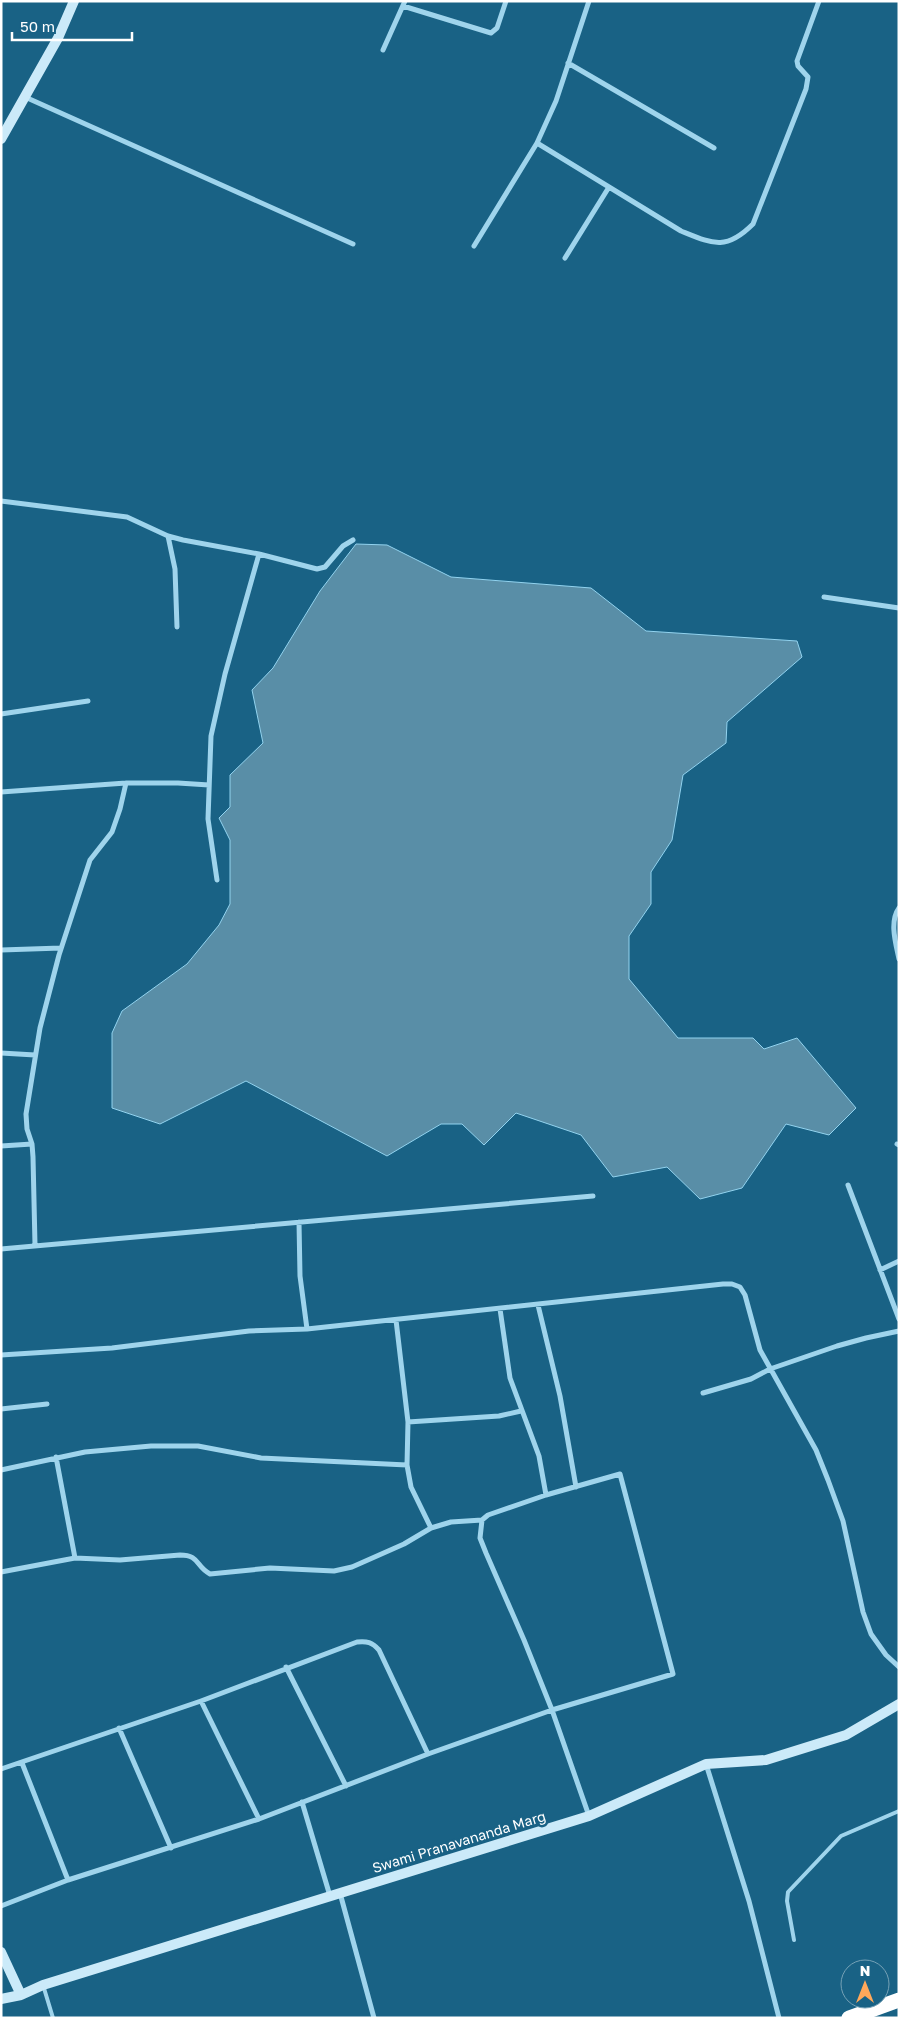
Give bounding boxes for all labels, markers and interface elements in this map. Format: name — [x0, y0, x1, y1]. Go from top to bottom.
scale bar — [12, 10, 132, 42]
text: 50 m — [20, 17, 55, 35]
street label: Swami Pranavananda Marg — [370, 1807, 548, 1876]
north arrow — [840, 1959, 890, 2009]
text: N — [860, 1962, 870, 1979]

